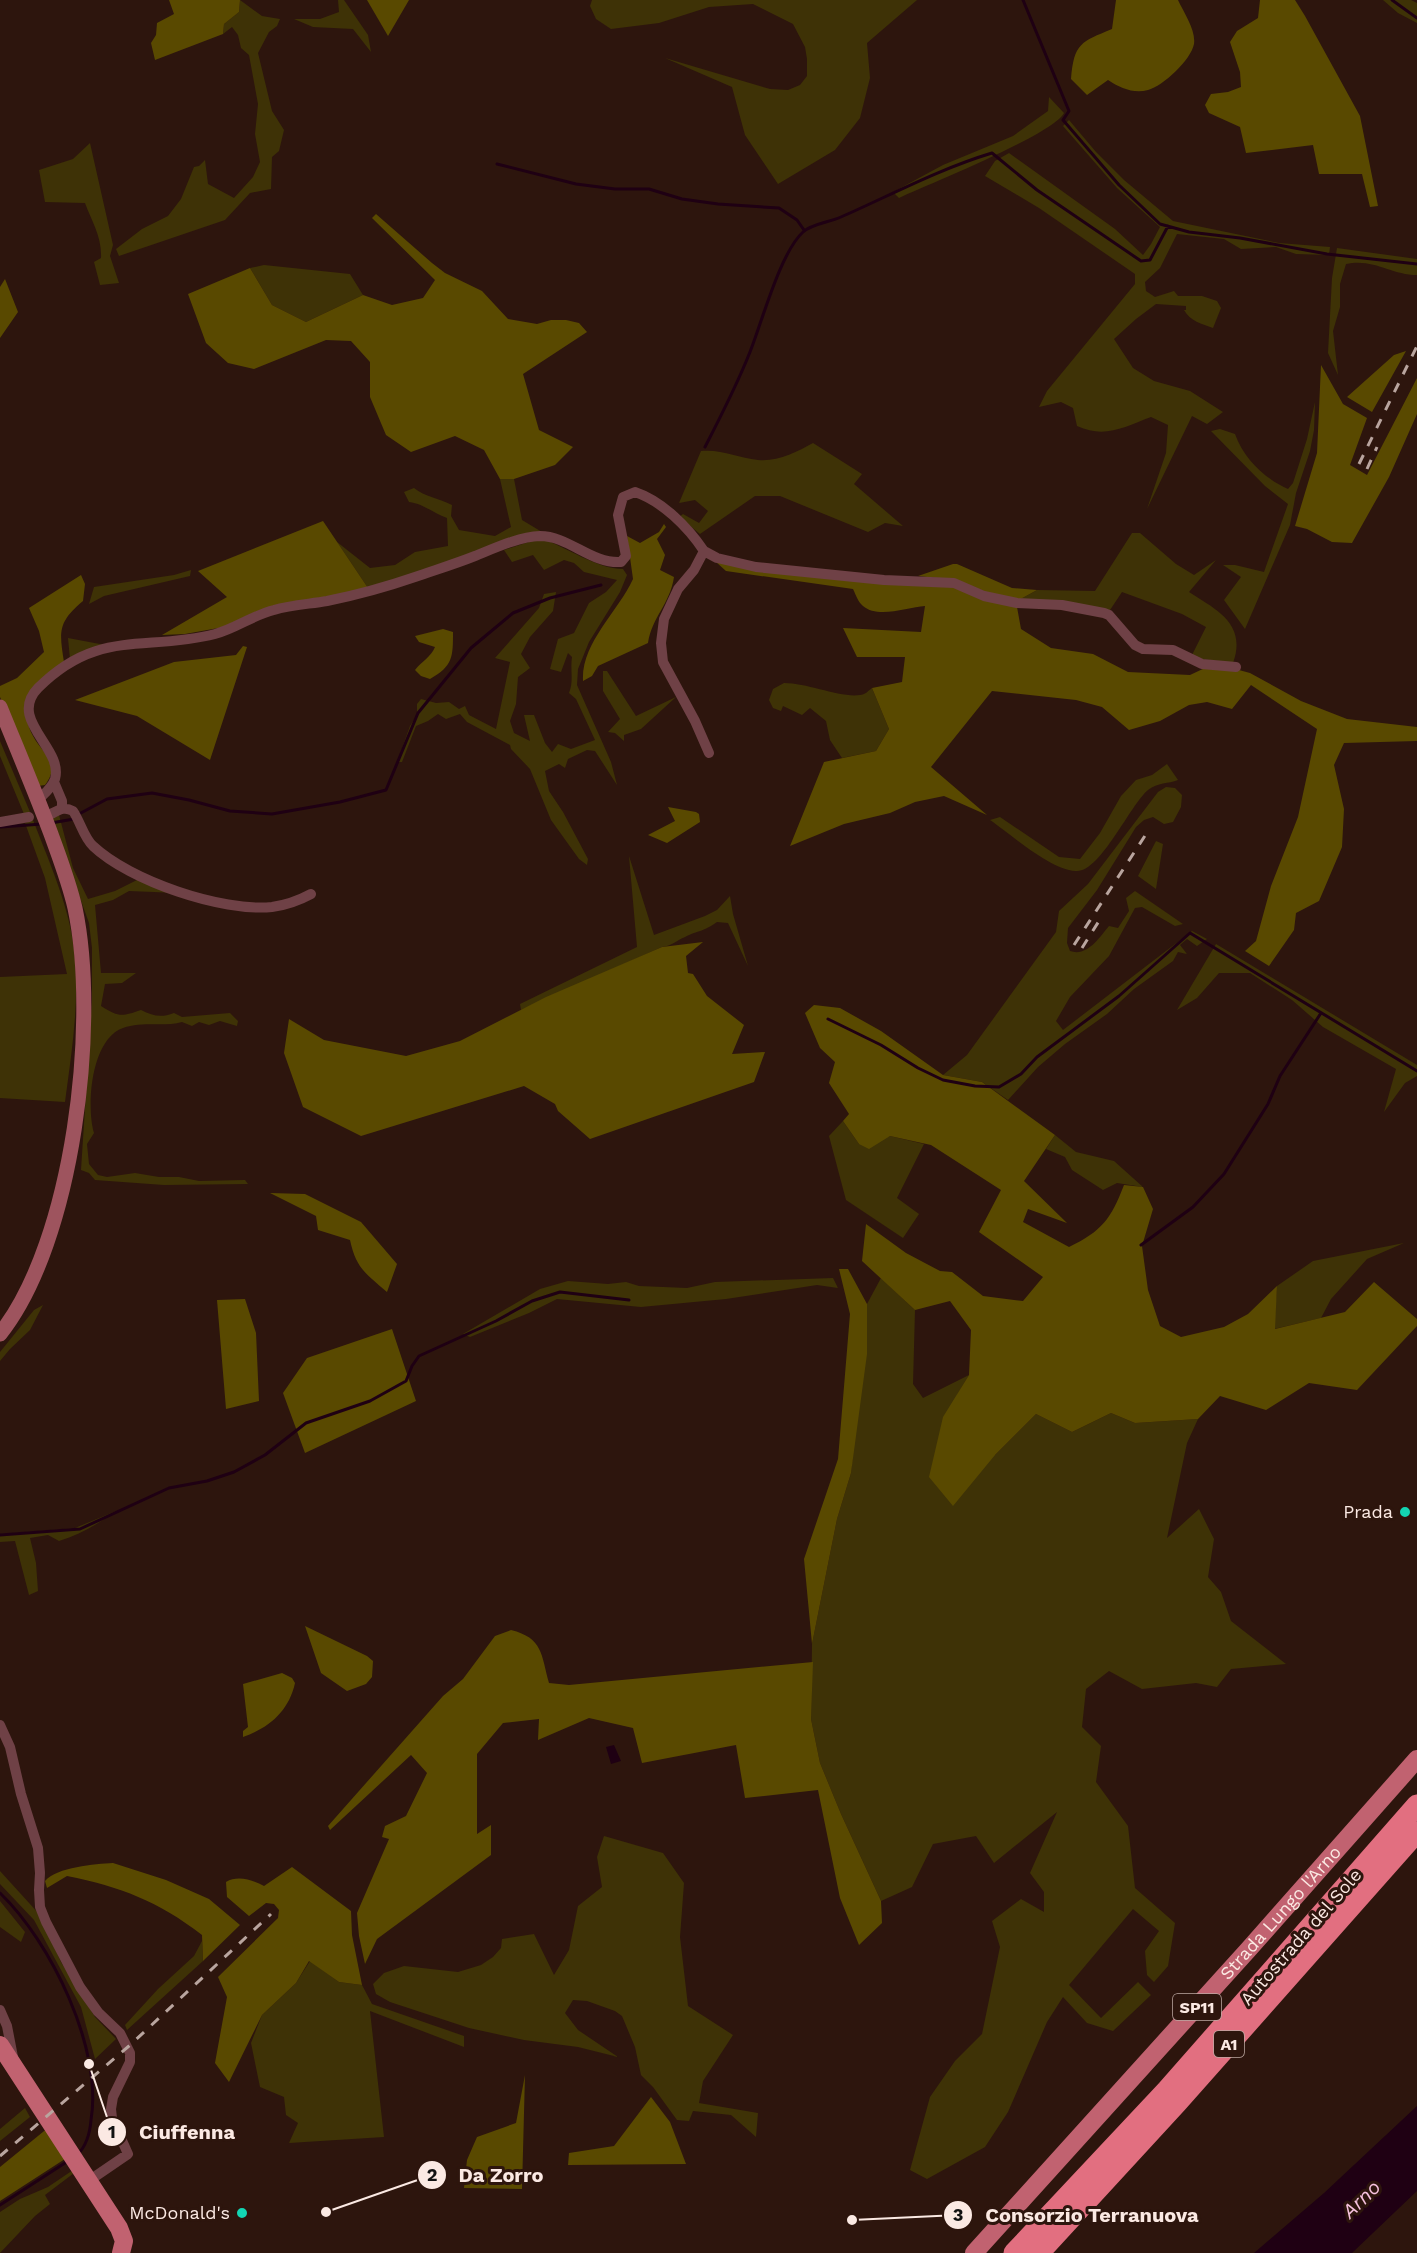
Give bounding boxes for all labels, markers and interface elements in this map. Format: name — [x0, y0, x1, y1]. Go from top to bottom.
place label: Prada — [1343, 1501, 1393, 1522]
marker: Prada — [1398, 1505, 1412, 1519]
street label: Strada Lungo l'Arno — [1215, 1841, 1345, 1984]
street label: Autostrada del Sole — [1236, 1864, 1365, 2009]
road number: SP11 — [1173, 1994, 1221, 2020]
road number: A1 — [1214, 2031, 1244, 2057]
callout: Ciuffenna — [97, 2113, 247, 2151]
text: Ciuffenna — [139, 2120, 235, 2144]
text: 1 — [108, 2121, 116, 2142]
callout: Da Zorro — [417, 2156, 556, 2194]
text: Da Zorro — [459, 2163, 543, 2187]
text: 2 — [427, 2164, 437, 2185]
water label: Arno — [1336, 2175, 1385, 2224]
callout: Consorzio Terranuova — [943, 2196, 1211, 2234]
place label: McDonald's — [129, 2202, 230, 2223]
text: Consorzio Terranuova — [985, 2203, 1199, 2227]
text: 3 — [953, 2204, 963, 2225]
marker: McDonald's — [235, 2206, 249, 2220]

